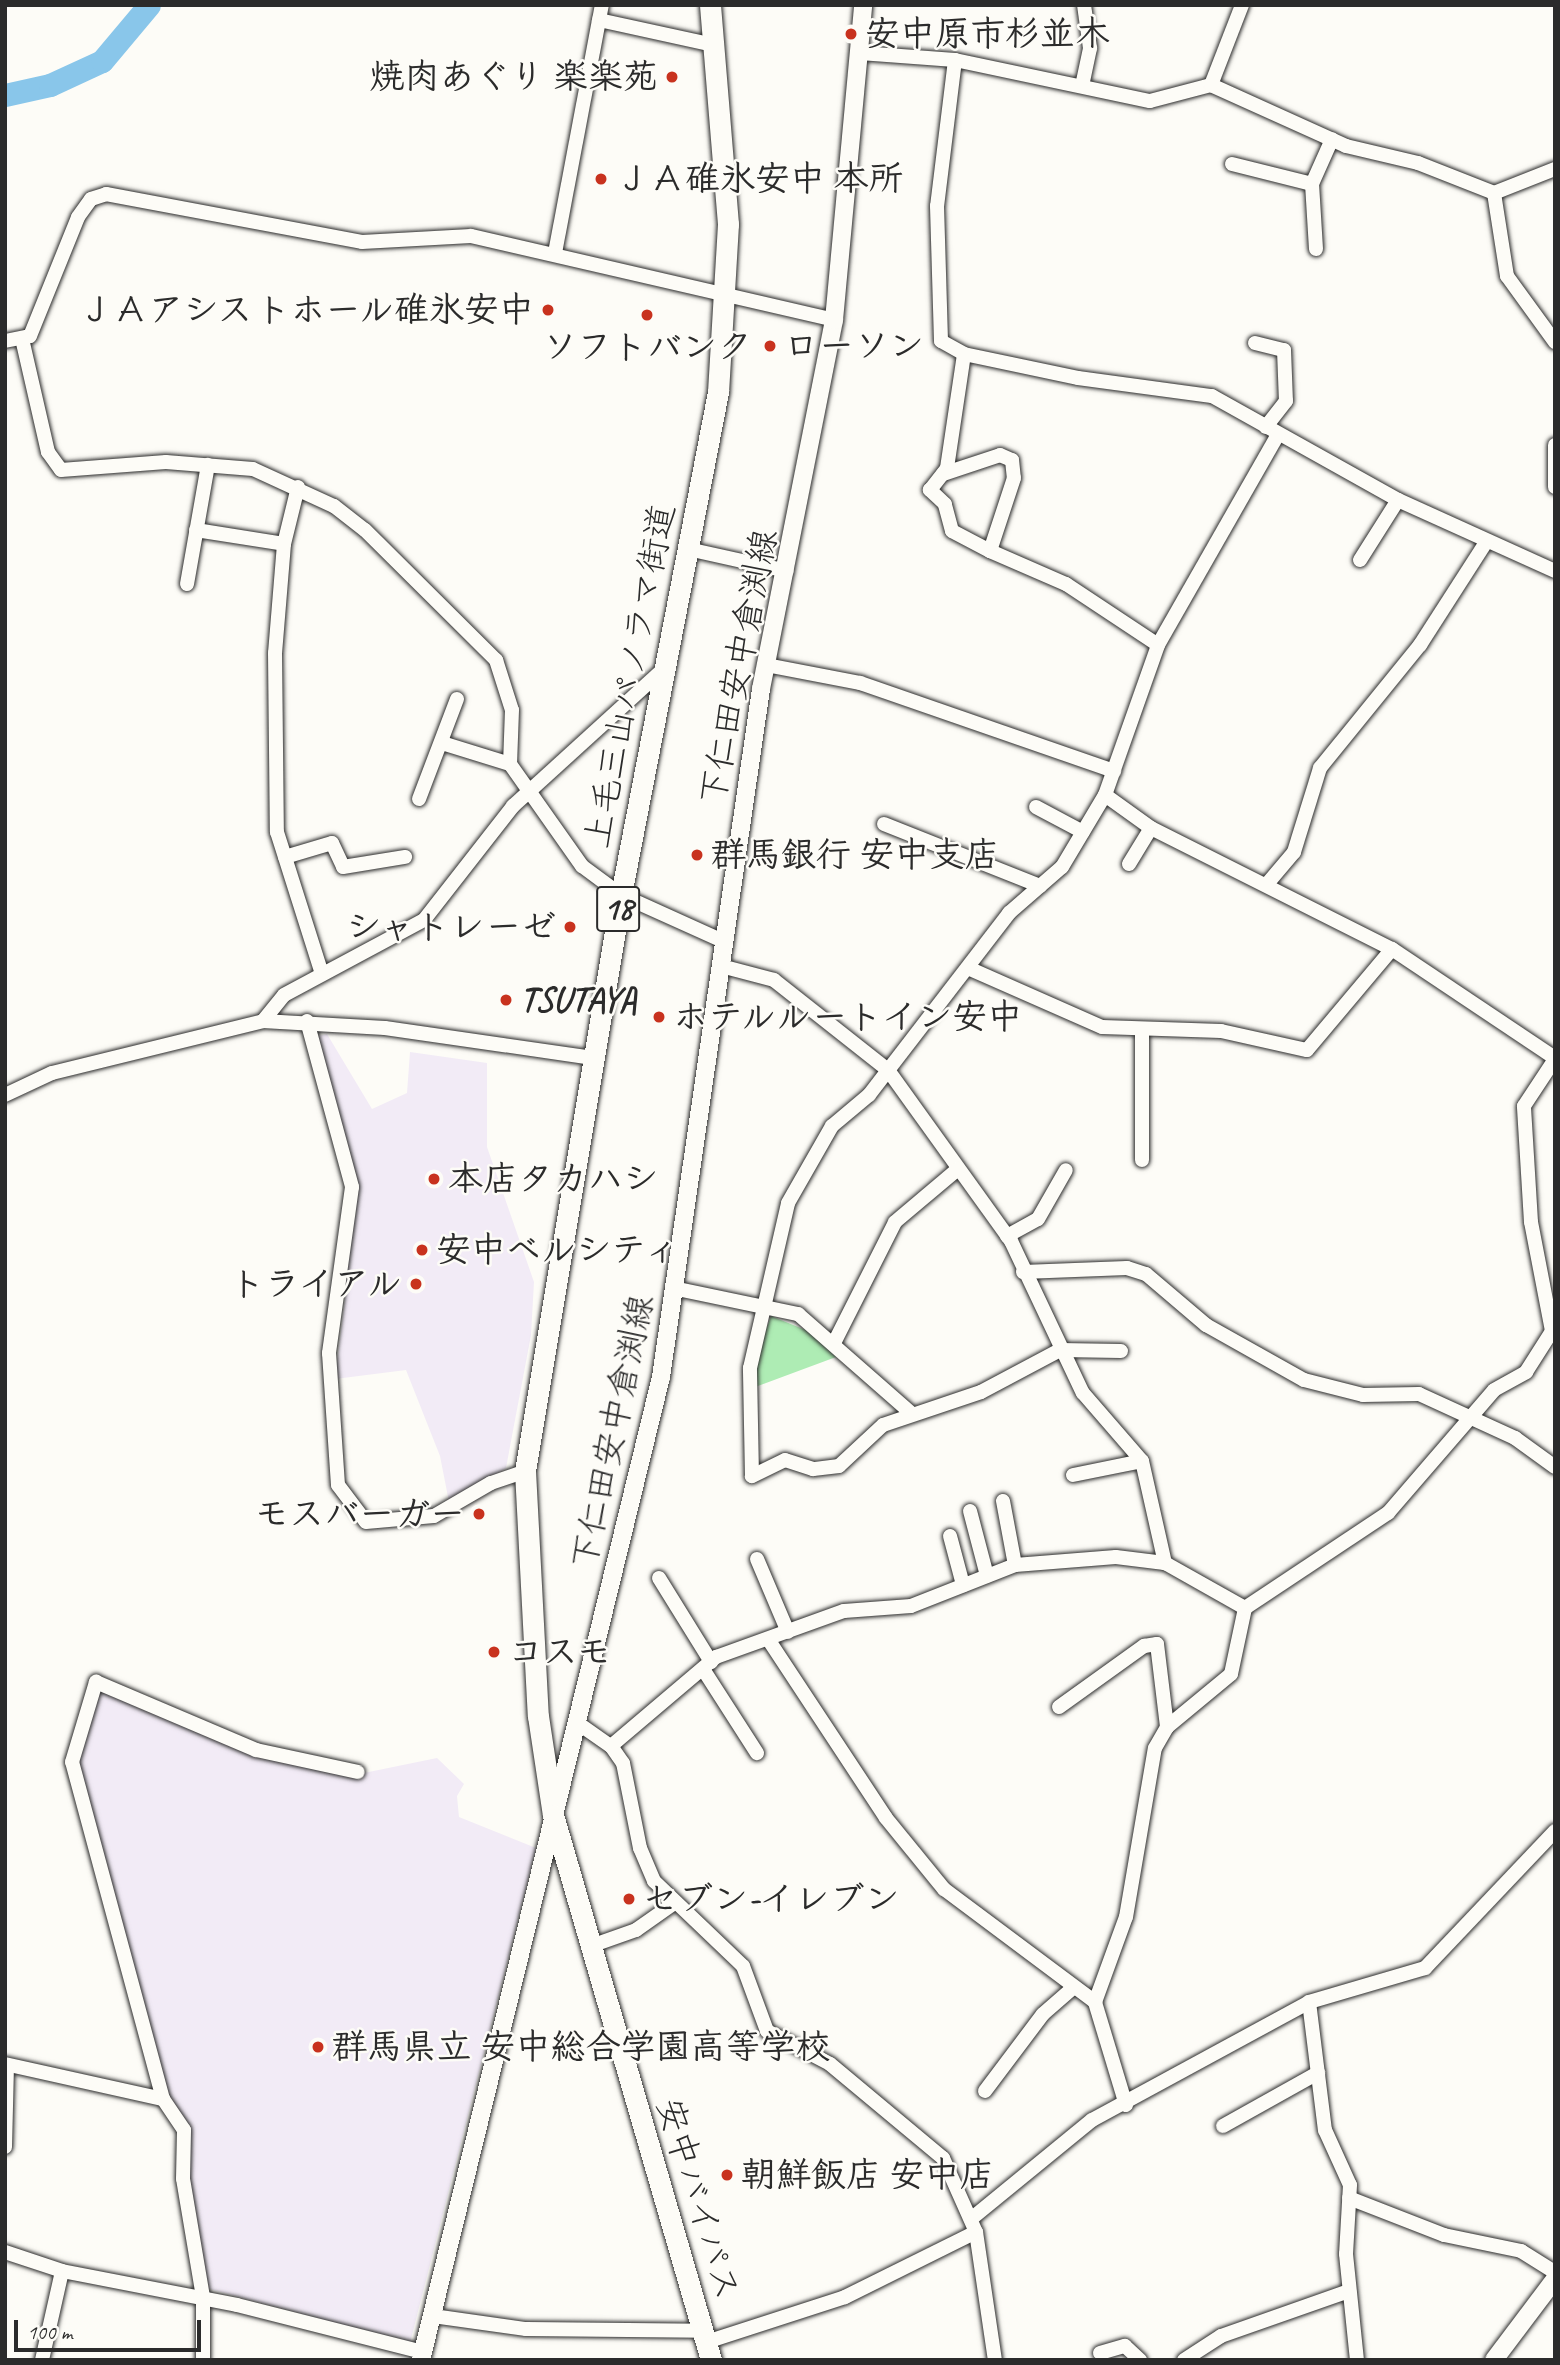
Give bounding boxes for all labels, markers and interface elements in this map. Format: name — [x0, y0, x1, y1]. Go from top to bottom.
place label: 安中原市杉並木 — [865, 13, 1110, 55]
marker: 安中原市杉並木 — [843, 26, 859, 42]
place label: 焼肉あぐり 楽楽苑 — [370, 56, 658, 98]
marker: 焼肉あぐり 楽楽苑 — [664, 69, 680, 85]
place label: ＪＡ碓氷安中 本所 — [615, 158, 903, 200]
marker: ＪＡ碓氷安中 本所 — [593, 171, 609, 187]
place label: ＪＡアシストホール碓氷安中 — [79, 289, 534, 331]
marker: ＪＡアシストホール碓氷安中 — [540, 302, 556, 318]
marker: ソフトバンク — [639, 307, 655, 323]
place label: ローソン — [784, 325, 924, 367]
place label: ソフトバンク — [542, 326, 752, 368]
marker: ローソン — [762, 338, 778, 354]
street label: 上毛三山パノラマ街道 — [576, 500, 684, 852]
street label: 下仁田安中倉渕線 — [692, 526, 786, 808]
place label: 群馬銀行 安中支店 — [711, 834, 999, 876]
marker: 群馬銀行 安中支店 — [689, 847, 705, 863]
road number: 18 — [595, 880, 641, 939]
place label: シャトレーゼ — [345, 906, 556, 948]
marker: シャトレーゼ — [562, 919, 578, 935]
place label: TSUTAYA — [520, 979, 636, 1021]
marker: TSUTAYA — [498, 992, 514, 1008]
place label: ホテルルートイン安中 — [673, 996, 1024, 1038]
marker: ホテルルートイン安中 — [651, 1009, 667, 1025]
place label: 本店タカハシ — [448, 1158, 658, 1200]
marker: 本店タカハシ — [426, 1171, 442, 1187]
place label: 安中ベルシティ — [436, 1229, 681, 1271]
marker: 安中ベルシティ — [414, 1242, 430, 1258]
place label: トライアル — [227, 1263, 402, 1305]
marker: トライアル — [408, 1276, 424, 1292]
street label: 下仁田安中倉渕線 — [563, 1291, 663, 1573]
place label: モスバーガー — [255, 1493, 465, 1535]
marker: モスバーガー — [471, 1506, 487, 1522]
place label: コスモ — [508, 1631, 613, 1673]
marker: コスモ — [486, 1644, 502, 1660]
place label: セブン-イレブン — [643, 1878, 899, 1920]
marker: セブン-イレブン — [621, 1891, 637, 1907]
place label: 群馬県立 安中総合学園高等学校 — [332, 2026, 830, 2068]
marker: 群馬県立 安中総合学園高等学校 — [310, 2039, 326, 2055]
street label: 安中バイパス — [647, 2092, 749, 2306]
place label: 朝鮮飯店 安中店 — [741, 2154, 994, 2196]
marker: 朝鮮飯店 安中店 — [719, 2167, 735, 2183]
scale bar — [18, 2306, 205, 2350]
text: 100 m — [27, 2319, 72, 2345]

